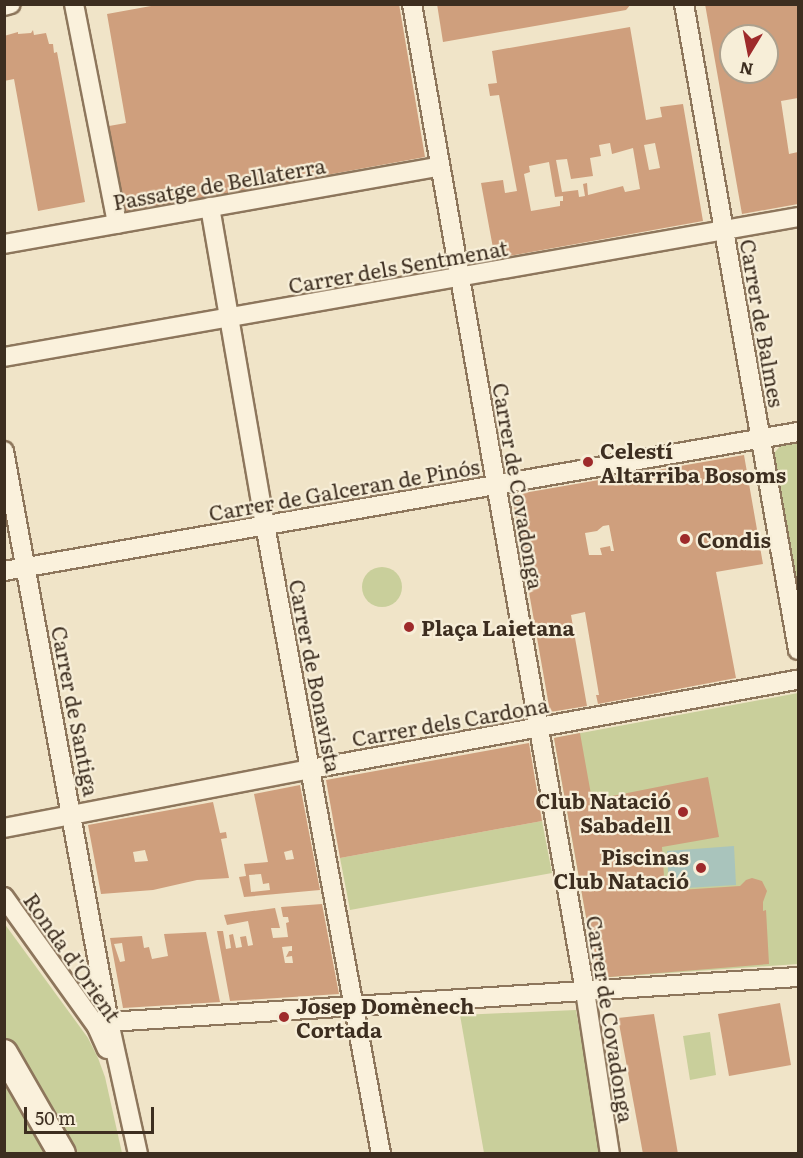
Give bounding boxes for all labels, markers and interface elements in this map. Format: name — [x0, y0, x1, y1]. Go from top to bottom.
north arrow — [719, 24, 779, 84]
text: N — [738, 57, 755, 83]
street label: Passatge de Bellaterra — [111, 152, 327, 214]
street label: Carrer dels Sentmenat — [286, 234, 510, 298]
street label: Carrer de Balmes — [736, 237, 790, 409]
street label: Carrer de Covadonga — [488, 381, 550, 591]
place label: Celestí Altarriba Bosoms — [600, 437, 786, 487]
street label: Carrer de Galceran de Pinós — [207, 453, 481, 525]
marker: Celestí Altarriba Bosoms — [581, 455, 595, 469]
place label: Condis — [697, 526, 771, 552]
marker: Condis — [678, 532, 692, 546]
street label: Carrer de Bonavista — [285, 577, 347, 775]
place label: Plaça Laietana — [421, 614, 575, 640]
marker: Plaça Laietana — [402, 620, 416, 634]
street label: Carrer de Santiga — [47, 624, 105, 798]
street label: Carrer dels Cardona — [350, 691, 550, 751]
place label: Club Natació Sabadell — [536, 787, 671, 837]
marker: Club Natació Sabadell — [676, 805, 690, 819]
place label: Piscinas Club Natació — [554, 843, 689, 893]
marker: Piscinas Club Natació — [694, 861, 708, 875]
street label: Ronda d'Orient — [19, 888, 127, 1026]
street label: Carrer de Covadonga — [582, 914, 640, 1124]
place label: Josep Domènech Cortada — [296, 992, 475, 1042]
marker: Josep Domènech Cortada — [277, 1010, 291, 1024]
scale bar — [27, 1095, 158, 1133]
text: 50 m — [35, 1104, 76, 1131]

